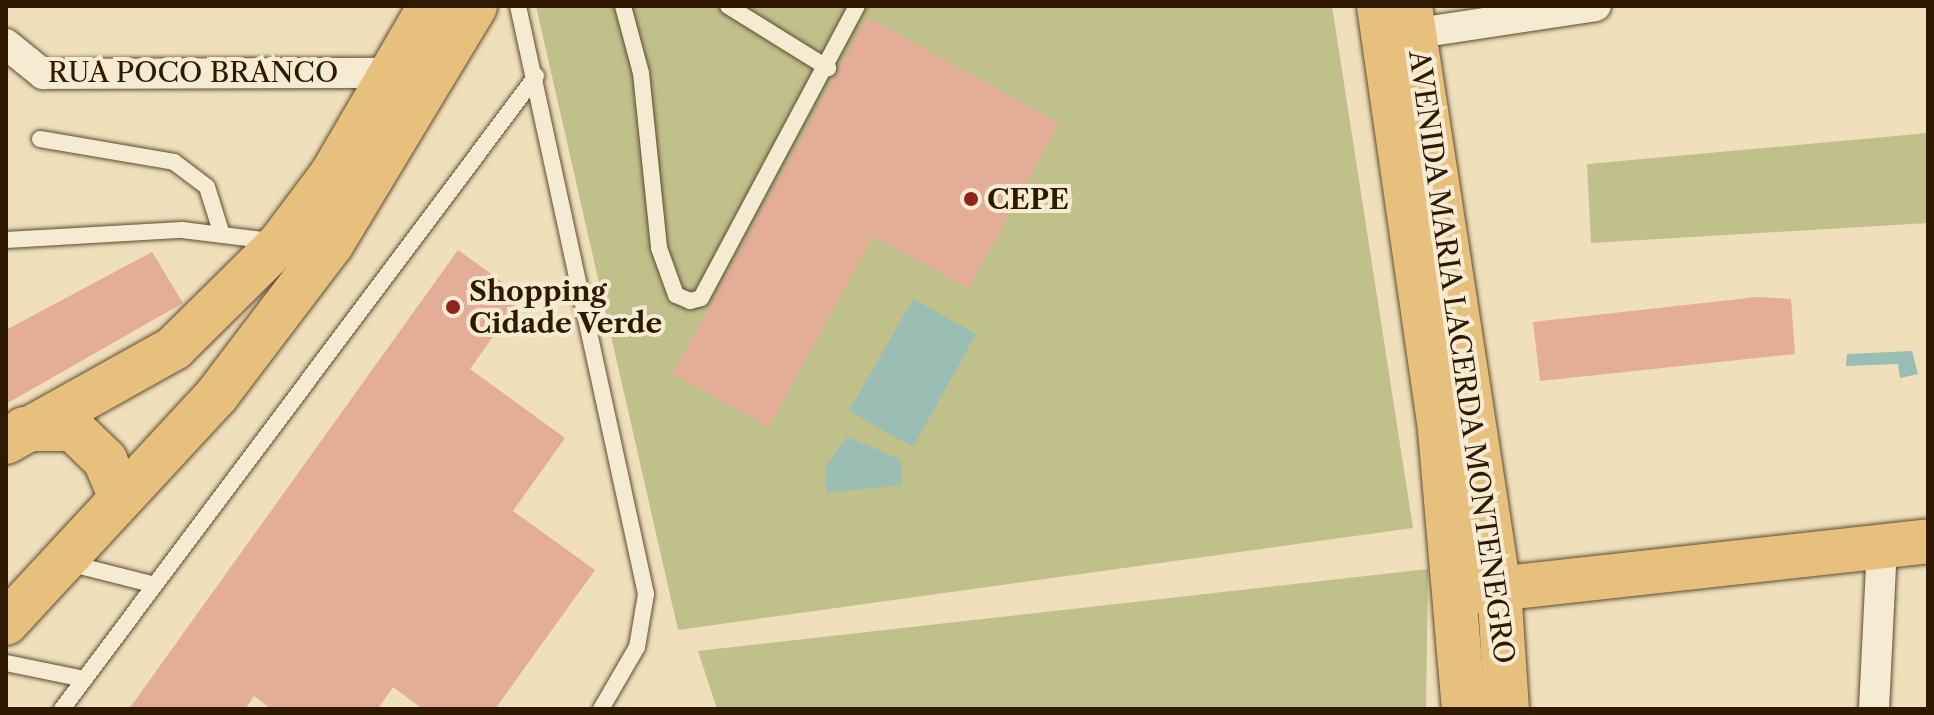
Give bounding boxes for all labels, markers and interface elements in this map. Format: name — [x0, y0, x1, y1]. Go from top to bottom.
street label: AVENIDA MARIA LACERDA MONTENEGRO — [1402, 47, 1522, 667]
street label: RUA POCO BRANCO — [47, 55, 339, 89]
place label: CEPE — [987, 182, 1069, 216]
marker: CEPE — [962, 190, 980, 208]
place label: Shopping Cidade Verde — [469, 274, 663, 340]
marker: Shopping Cidade Verde — [444, 298, 462, 316]

